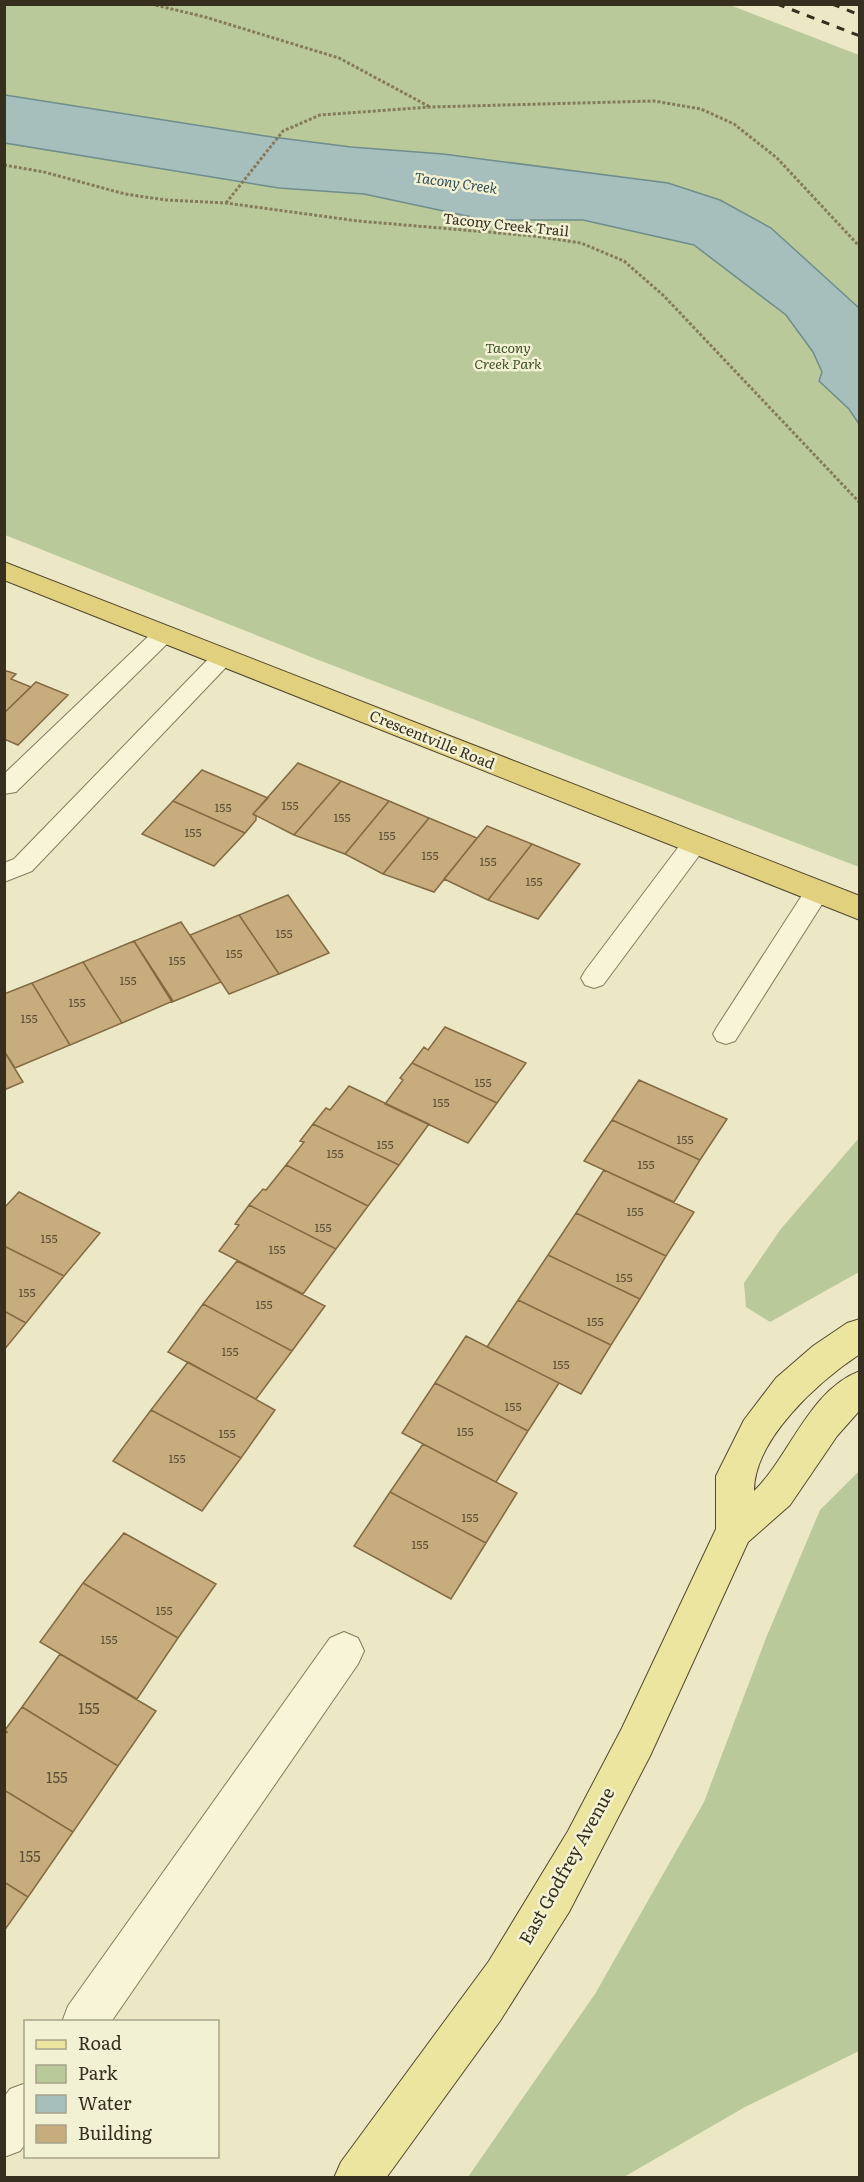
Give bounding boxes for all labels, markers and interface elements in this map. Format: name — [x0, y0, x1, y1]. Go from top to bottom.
water label: Tacony Creek — [413, 166, 499, 198]
street label: Tacony Creek Trail — [442, 207, 570, 241]
park label: Tacony Creek Park — [474, 337, 542, 373]
street label: Crescentville Road — [366, 703, 499, 774]
house number: 155 — [281, 796, 299, 814]
house number: 155 — [214, 798, 232, 816]
house number: 155 — [333, 808, 351, 826]
house number: 155 — [184, 823, 202, 841]
house number: 155 — [378, 826, 396, 844]
house number: 155 — [421, 846, 439, 864]
house number: 155 — [479, 852, 497, 870]
house number: 155 — [525, 872, 543, 890]
house number: 155 — [275, 924, 293, 942]
house number: 155 — [225, 944, 243, 962]
house number: 155 — [168, 951, 186, 969]
house number: 155 — [119, 971, 137, 989]
house number: 155 — [68, 993, 86, 1011]
house number: 155 — [20, 1009, 38, 1027]
house number: 155 — [474, 1073, 492, 1091]
house number: 155 — [432, 1093, 450, 1111]
house number: 155 — [676, 1130, 694, 1148]
house number: 155 — [376, 1135, 394, 1153]
house number: 155 — [326, 1144, 344, 1162]
house number: 155 — [637, 1155, 655, 1173]
house number: 155 — [626, 1202, 644, 1220]
house number: 155 — [314, 1218, 332, 1236]
house number: 155 — [40, 1229, 58, 1247]
house number: 155 — [268, 1240, 286, 1258]
house number: 155 — [615, 1268, 633, 1286]
house number: 155 — [18, 1283, 36, 1301]
house number: 155 — [255, 1295, 273, 1313]
house number: 155 — [586, 1312, 604, 1330]
house number: 155 — [221, 1342, 239, 1360]
house number: 155 — [552, 1355, 570, 1373]
house number: 155 — [504, 1397, 522, 1415]
house number: 155 — [456, 1422, 474, 1440]
house number: 155 — [218, 1424, 236, 1442]
house number: 155 — [168, 1449, 186, 1467]
house number: 155 — [461, 1508, 479, 1526]
house number: 155 — [411, 1535, 429, 1553]
house number: 155 — [155, 1601, 173, 1619]
house number: 155 — [100, 1630, 118, 1648]
house number: 155 — [78, 1696, 100, 1719]
house number: 155 — [46, 1765, 68, 1788]
street label: East Godfrey Avenue — [511, 1782, 620, 1949]
house number: 155 — [19, 1844, 41, 1867]
legend — [24, 2020, 219, 2158]
text: Road — [78, 2029, 122, 2056]
text: Park — [78, 2059, 119, 2086]
text: Water — [78, 2089, 132, 2116]
text: Building — [78, 2119, 153, 2146]

